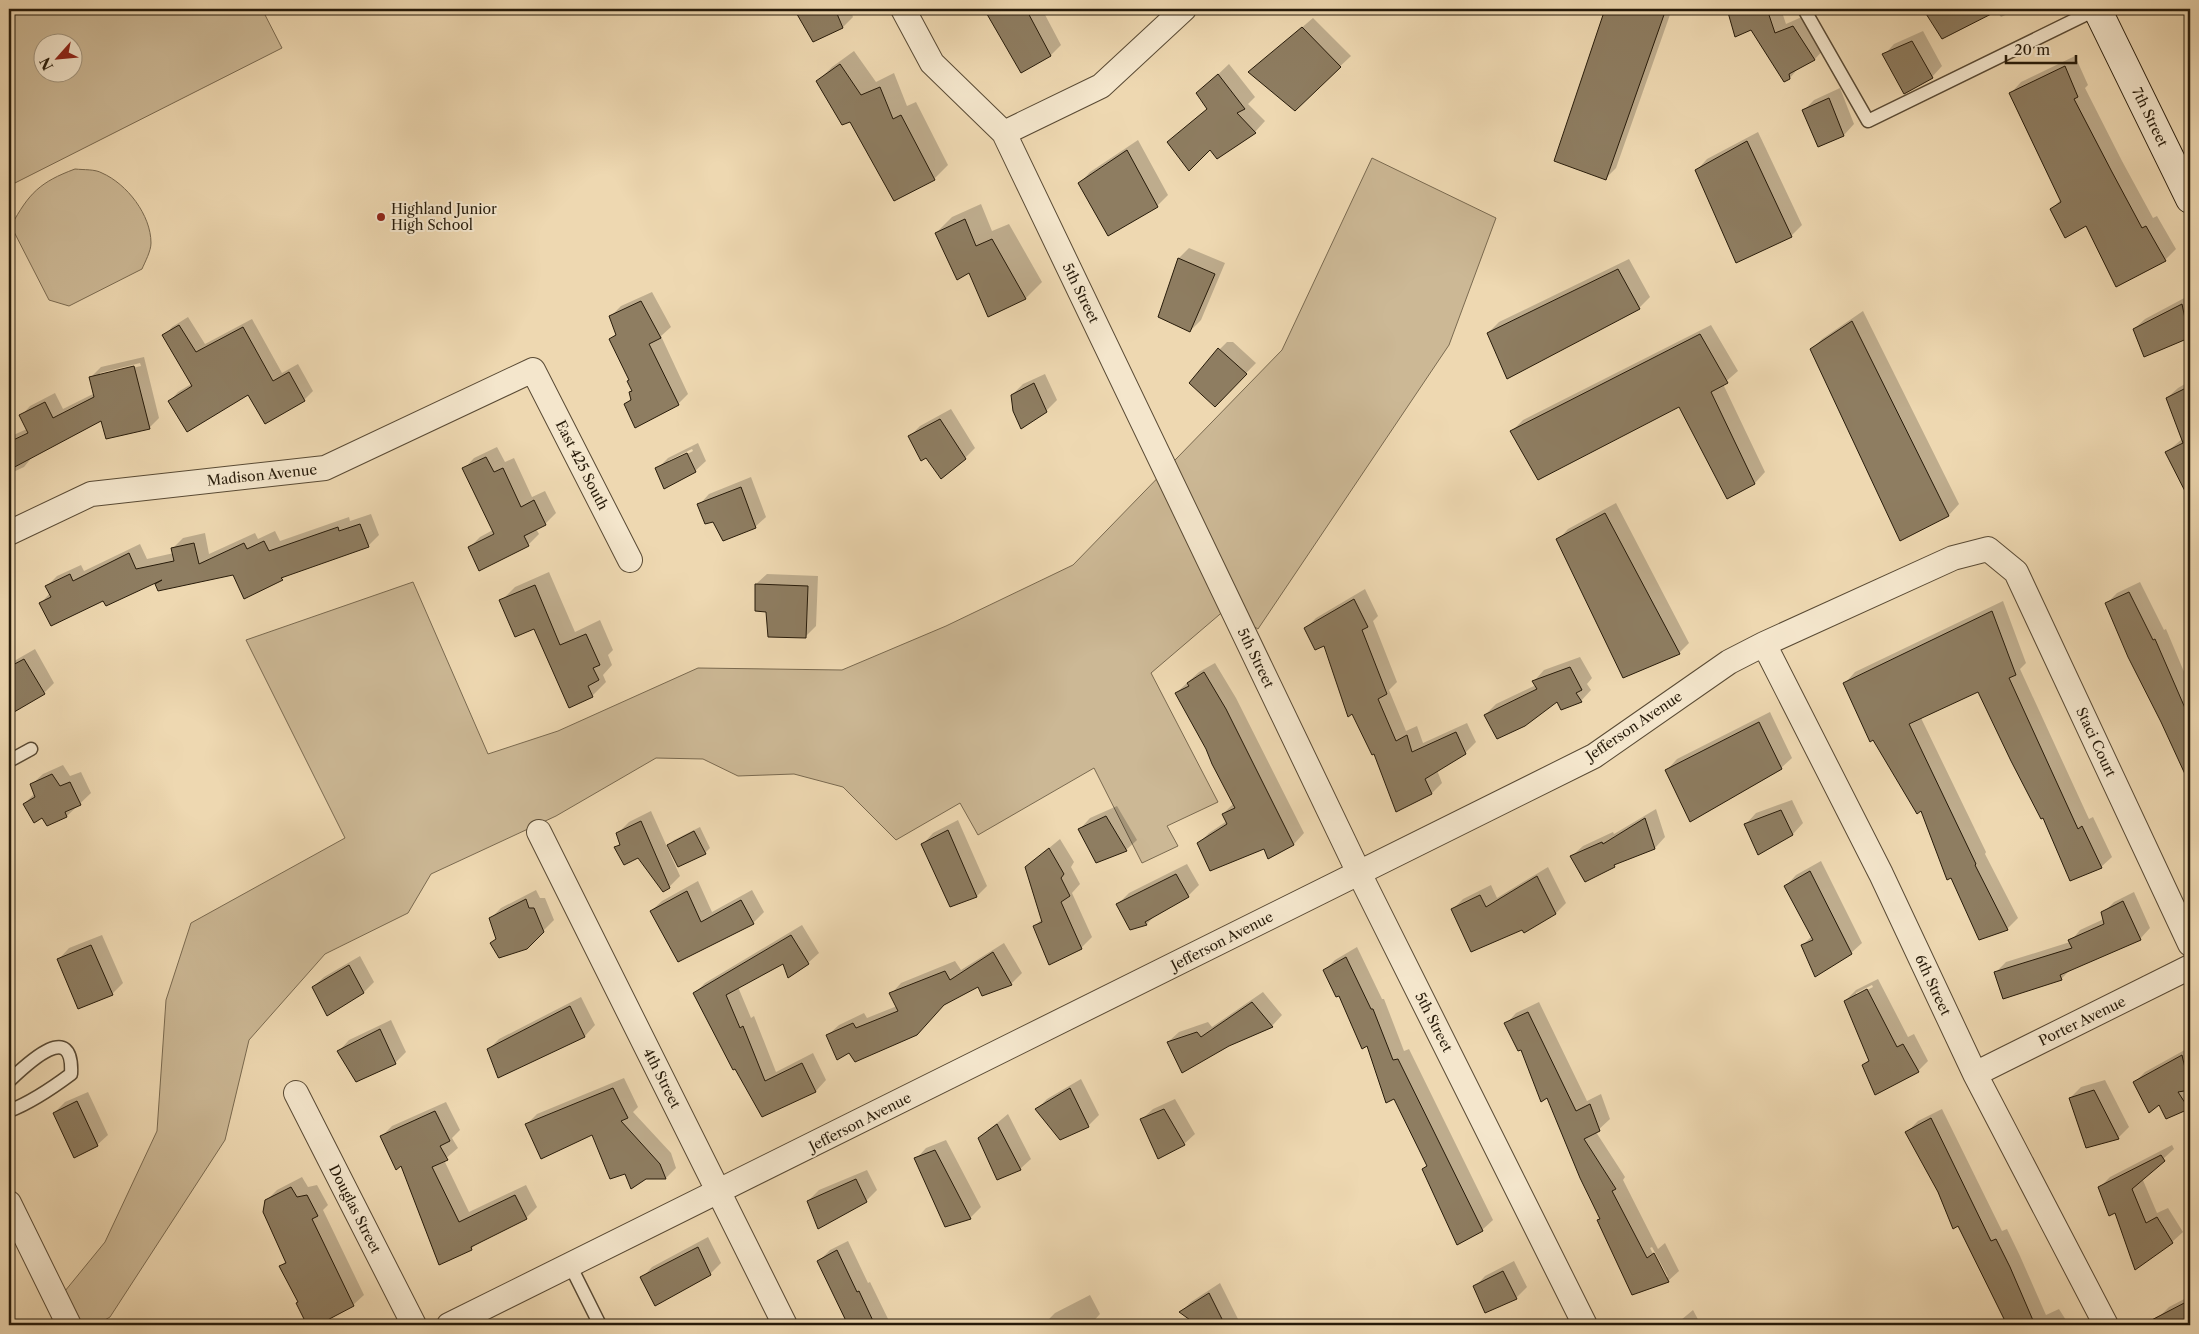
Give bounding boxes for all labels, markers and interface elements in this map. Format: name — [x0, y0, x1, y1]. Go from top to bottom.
north arrow — [32, 32, 82, 82]
scale bar — [2006, 32, 2076, 64]
text: 20 m — [2014, 40, 2050, 59]
text: N — [36, 54, 57, 73]
street label: 7th Street — [2128, 84, 2172, 150]
place label: Highland Junior High School — [391, 200, 497, 234]
marker: Highland Junior High School — [375, 211, 387, 223]
street label: 5th Street — [1059, 260, 1103, 326]
street label: East 425 South — [552, 417, 612, 513]
street label: Madison Avenue — [206, 460, 318, 490]
street label: 5th Street — [1234, 625, 1278, 691]
street label: Jefferson Avenue — [1581, 687, 1686, 766]
street label: Staci Court — [2072, 704, 2120, 780]
street label: Jefferson Avenue — [1166, 907, 1276, 975]
street label: 6th Street — [1911, 952, 1955, 1018]
street label: 5th Street — [1411, 989, 1457, 1055]
street label: Porter Avenue — [2035, 992, 2129, 1050]
street label: 4th Street — [639, 1045, 685, 1111]
street label: Jefferson Avenue — [804, 1088, 914, 1156]
street label: Douglas Street — [325, 1162, 385, 1256]

